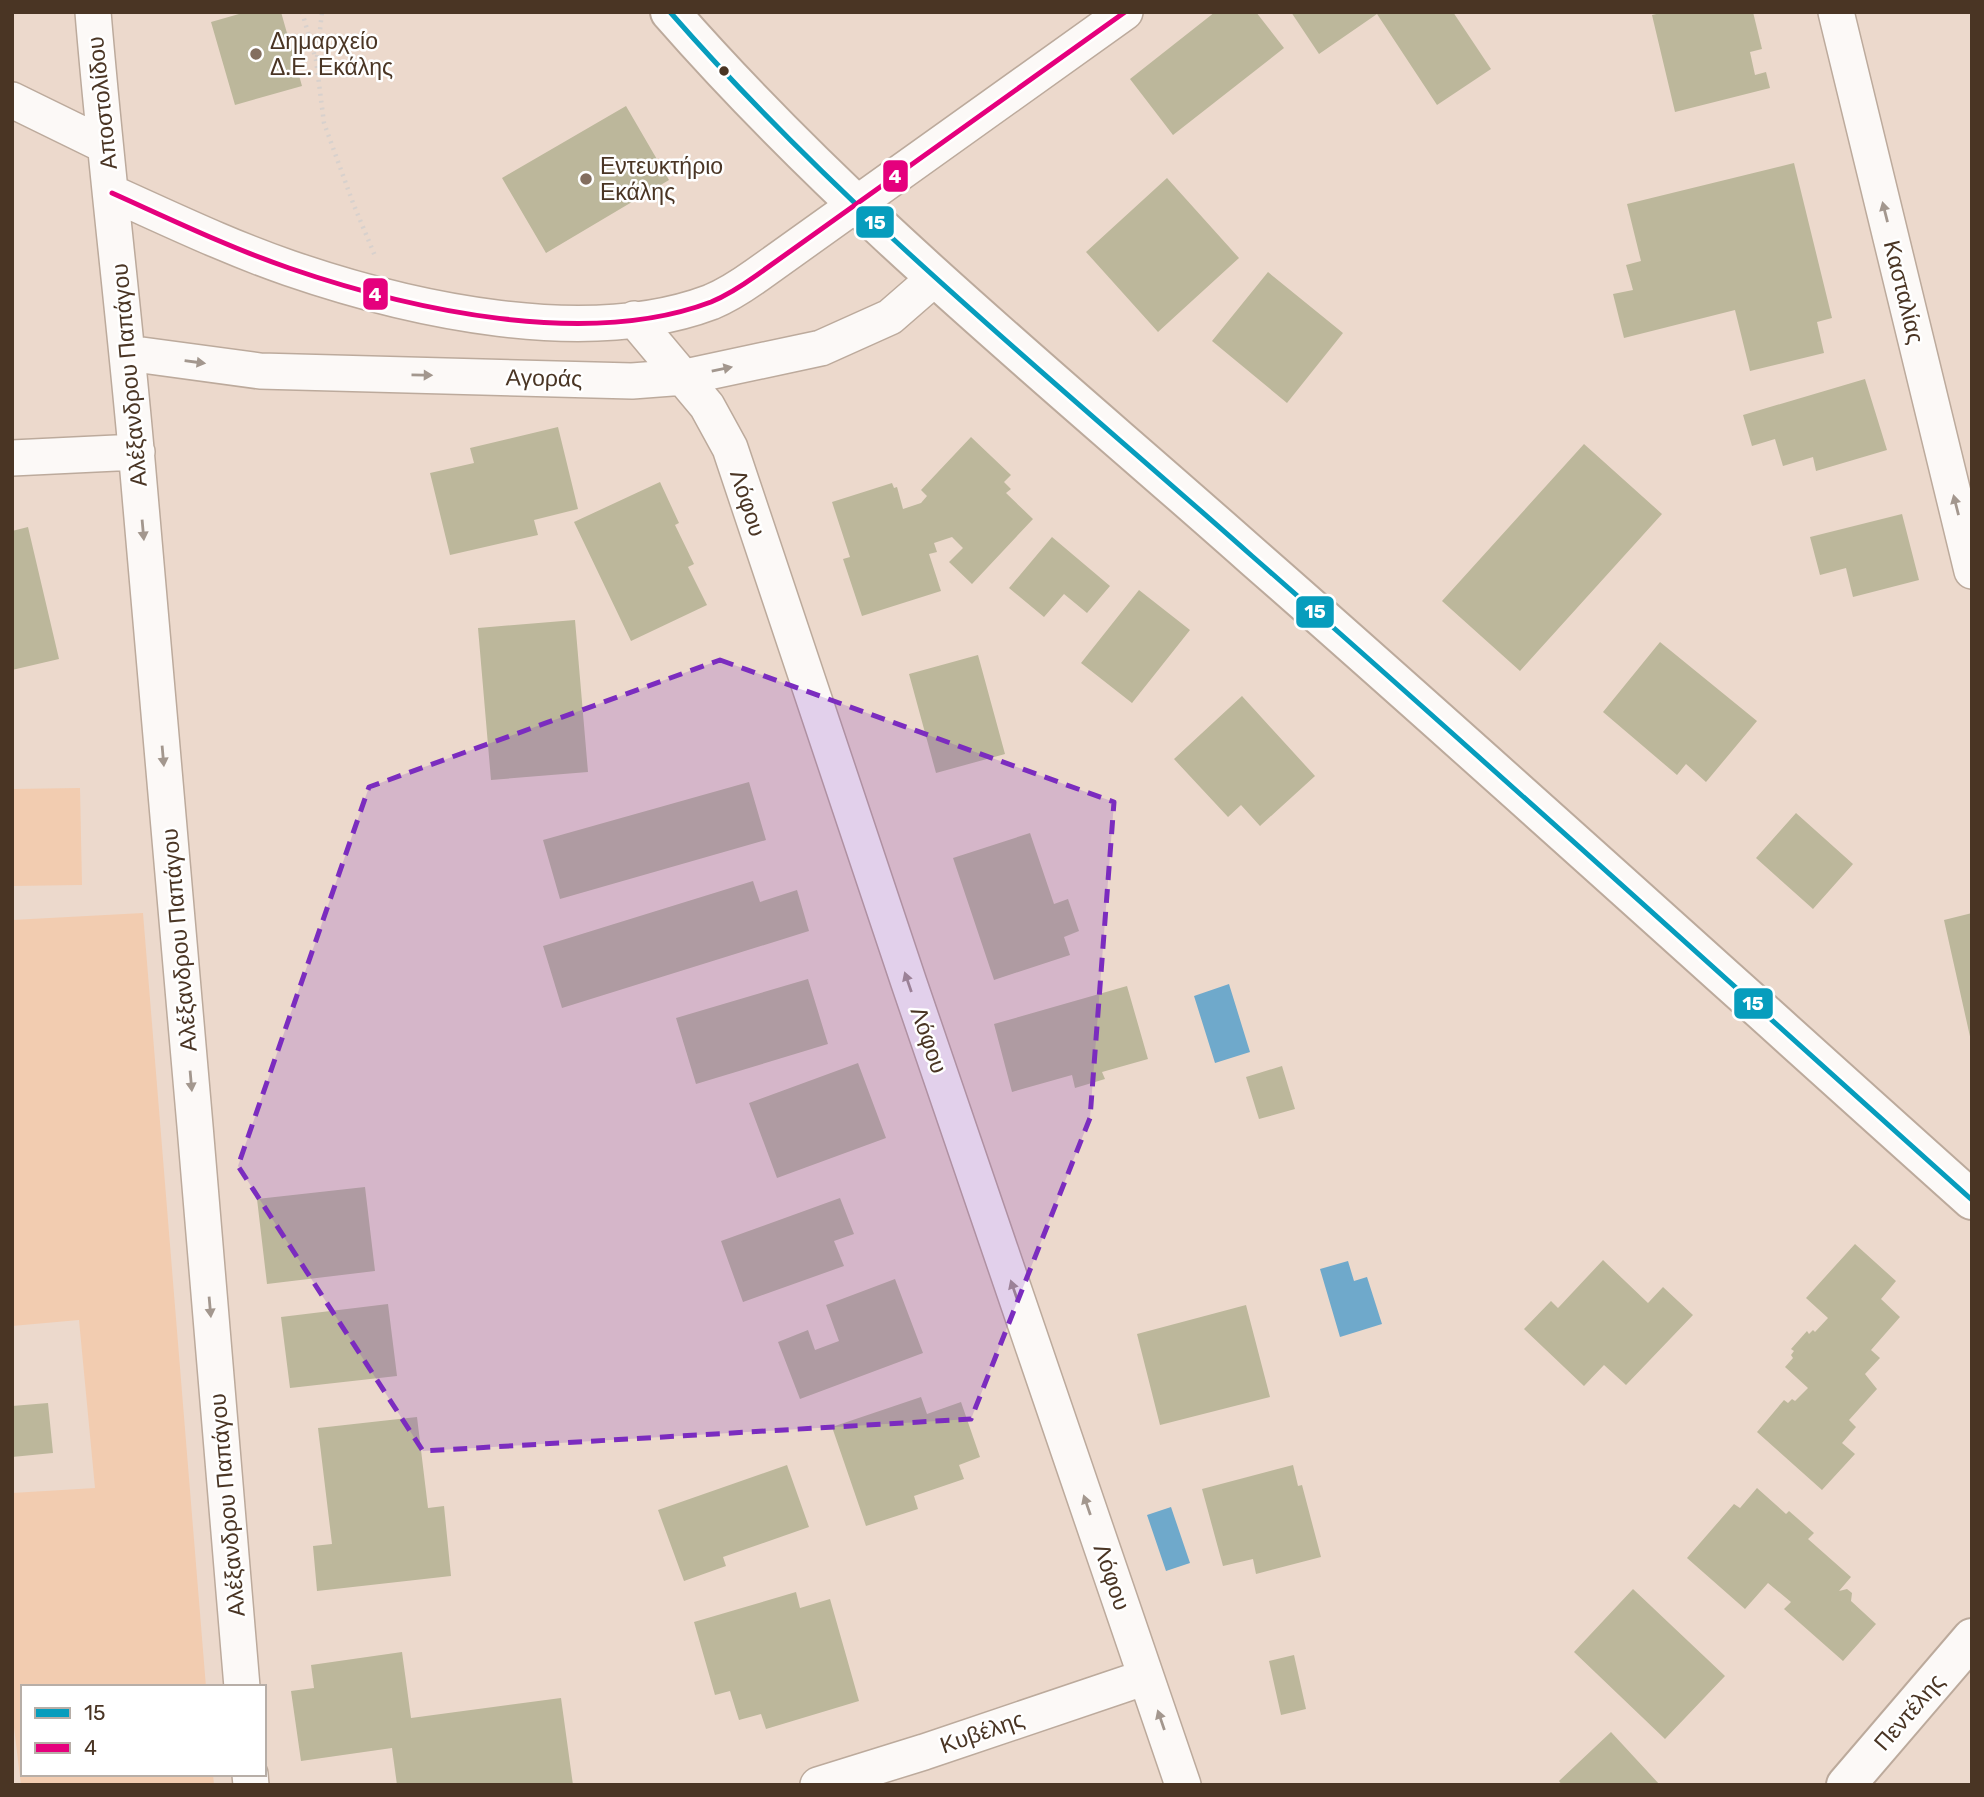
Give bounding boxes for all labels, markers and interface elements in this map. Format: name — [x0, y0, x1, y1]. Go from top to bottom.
place label: Δημαρχείο Δ.Ε. Εκάλης — [270, 27, 393, 81]
street label: Αποστολίδου — [81, 35, 123, 171]
marker: Δημαρχείο Δ.Ε. Εκάλης — [248, 46, 264, 62]
unlabelled marker — [717, 64, 731, 78]
place label: Εντευκτήριο Εκάλης — [600, 152, 723, 206]
line badge: 4 — [882, 159, 909, 193]
text: 4 — [889, 165, 902, 188]
marker: Εντευκτήριο Εκάλης — [578, 171, 594, 187]
one-way arrow — [1879, 201, 1890, 223]
line badge: 15 — [855, 205, 895, 239]
text: 15 — [864, 211, 886, 234]
street label: Κασταλίας — [1878, 237, 1930, 347]
street label: Αλέξανδρου Παπάγου — [105, 262, 153, 488]
line badge: 4 — [362, 277, 389, 311]
text: 4 — [369, 283, 382, 306]
one-way arrow — [184, 357, 206, 368]
street label: Αγοράς — [505, 363, 583, 393]
one-way arrow — [711, 364, 733, 375]
one-way arrow — [411, 370, 433, 381]
street label: Λόφου — [724, 466, 772, 540]
one-way arrow — [1950, 494, 1961, 516]
one-way arrow — [138, 519, 149, 541]
line badge: 15 — [1295, 595, 1335, 629]
text: 15 — [1304, 600, 1326, 623]
one-way arrow — [158, 746, 169, 768]
street label: Αλέξανδρου Παπάγου — [155, 827, 203, 1053]
one-way arrow — [903, 971, 913, 992]
line badge: 15 — [1733, 987, 1774, 1020]
text: 15 — [1742, 992, 1764, 1015]
street label: Λόφου — [905, 1003, 953, 1077]
one-way arrow — [186, 1070, 197, 1092]
one-way arrow — [1008, 1279, 1019, 1300]
one-way arrow — [205, 1297, 216, 1319]
street label: Αλέξανδρου Παπάγου — [203, 1392, 251, 1618]
one-way arrow — [1081, 1494, 1092, 1515]
street label: Λόφου — [1088, 1540, 1136, 1614]
street label: Πεντέλης — [1868, 1668, 1950, 1756]
legend — [21, 1685, 266, 1776]
text: 15 — [84, 1700, 105, 1725]
street label: Κυβέλης — [936, 1705, 1028, 1759]
one-way arrow — [1155, 1710, 1165, 1731]
text: 4 — [84, 1735, 97, 1760]

